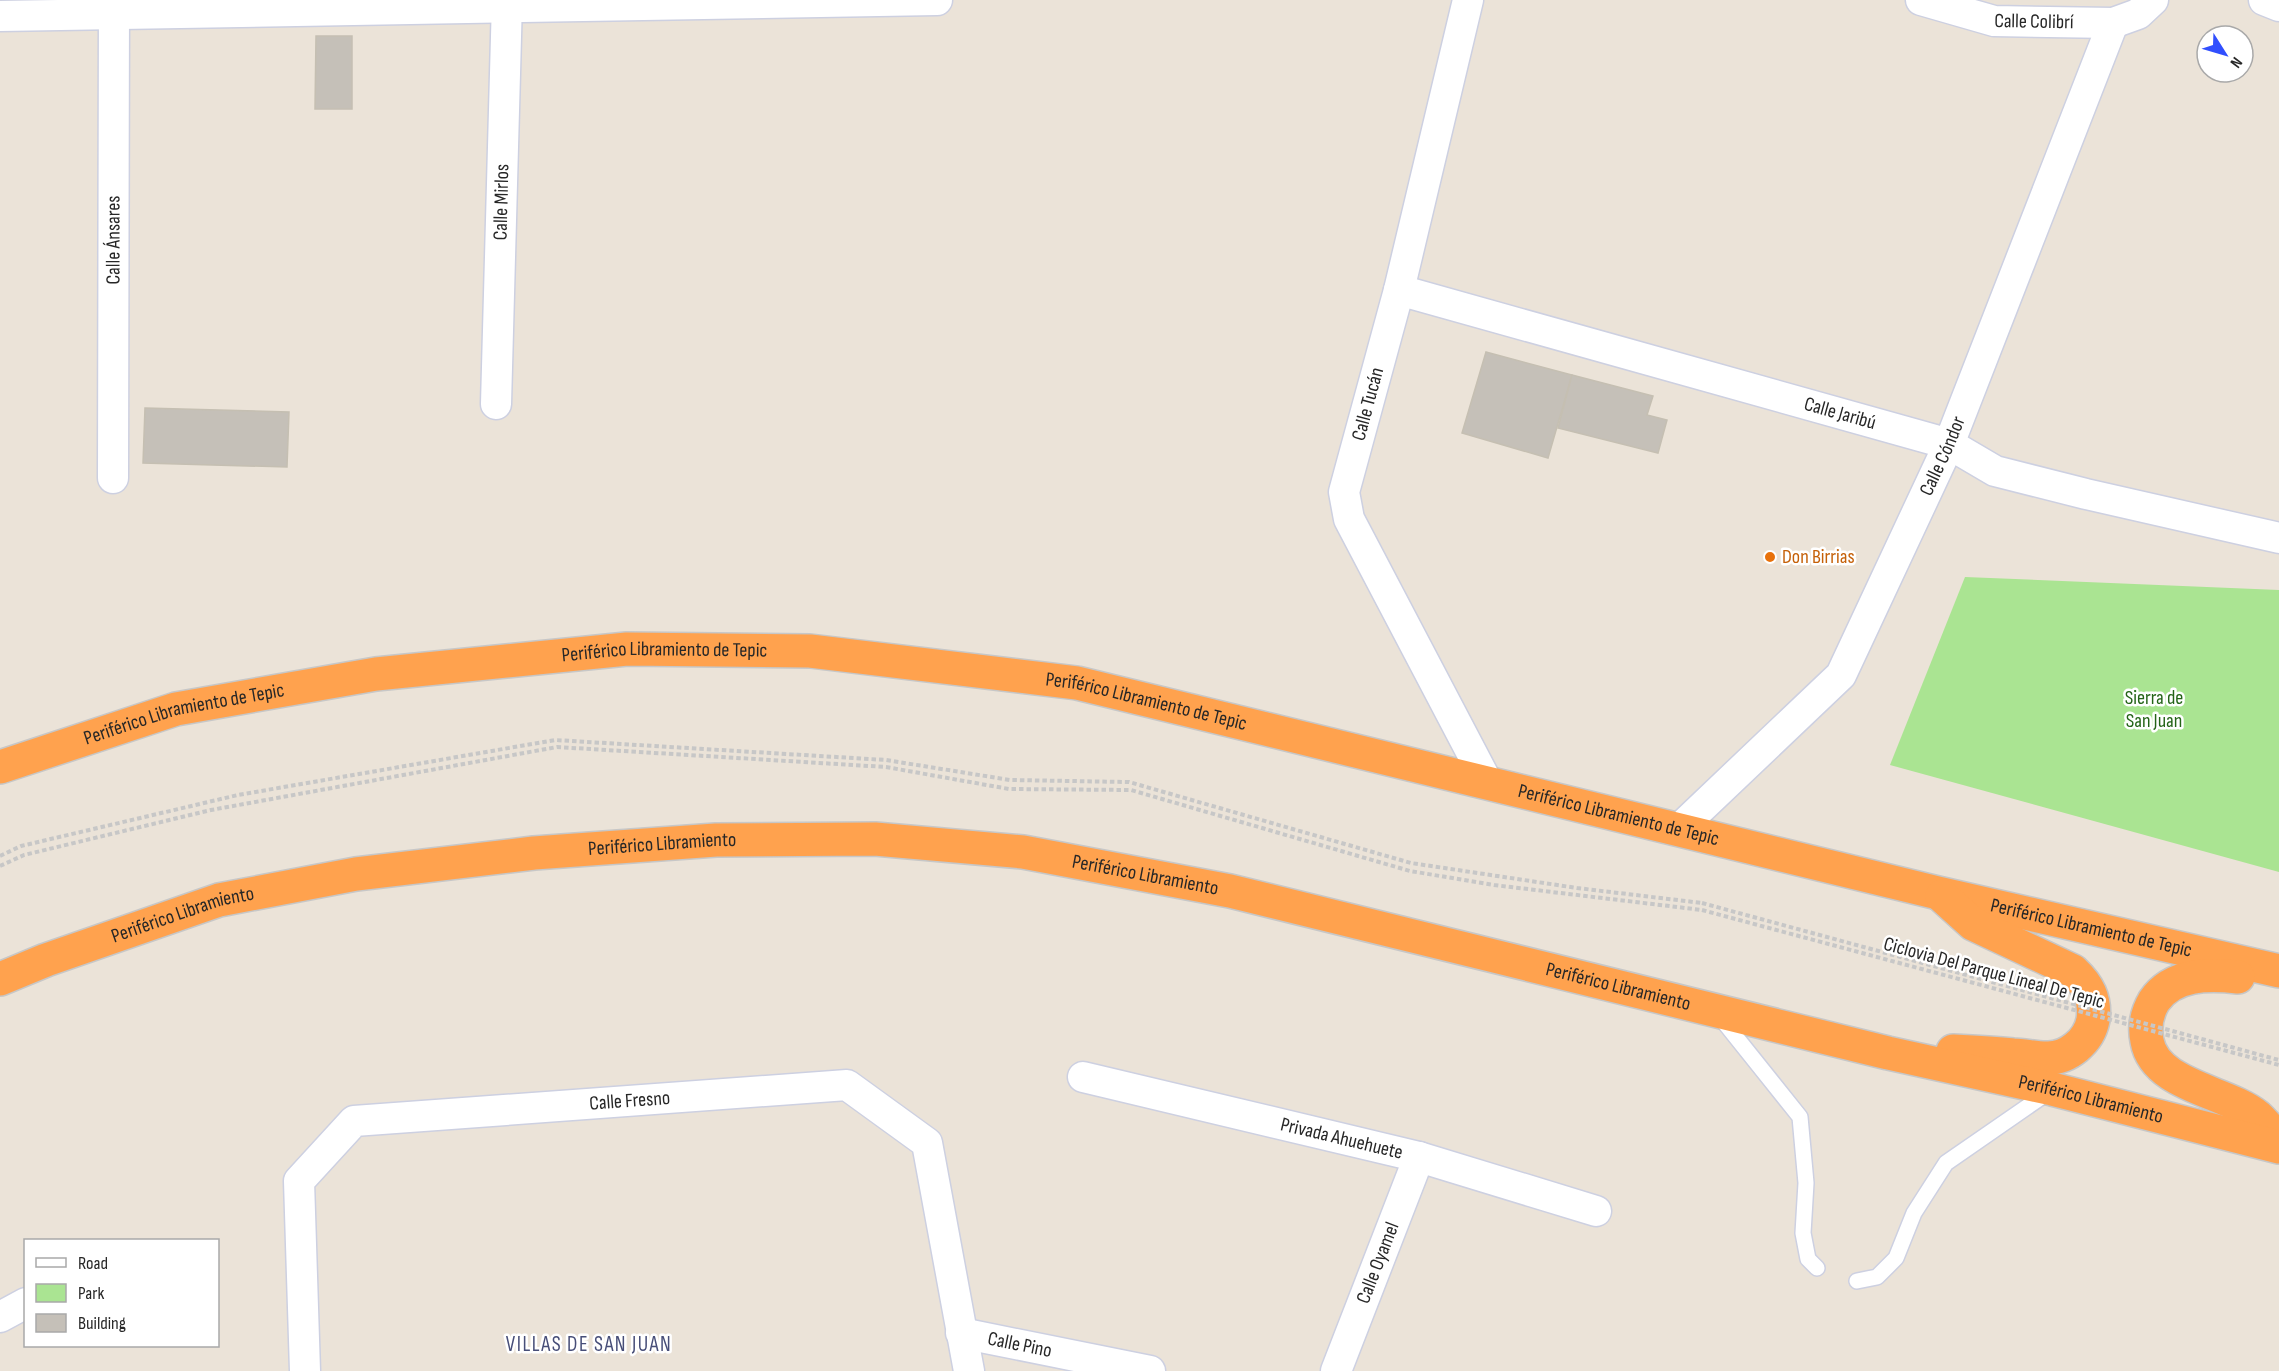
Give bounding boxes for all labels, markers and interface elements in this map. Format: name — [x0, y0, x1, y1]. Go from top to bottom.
street label: Calle Colibrí — [1994, 9, 2074, 34]
north arrow — [2195, 24, 2255, 84]
text: N — [2226, 53, 2246, 71]
street label: Calle Mirlos — [488, 164, 515, 241]
street label: Calle Ánsares — [101, 196, 126, 284]
street label: Calle Tucán — [1347, 365, 1389, 443]
street label: Calle Jaribú — [1801, 392, 1879, 435]
street label: Calle Cóndor — [1914, 413, 1971, 500]
place label: Don Birrias — [1782, 545, 1855, 569]
marker: Don Birrias — [1763, 550, 1777, 564]
street label: Periférico Libramiento de Tepic — [560, 637, 768, 667]
street label: Periférico Libramiento de Tepic — [1044, 667, 1249, 736]
street label: Periférico Libramiento de Tepic — [81, 678, 286, 751]
park label: Sierra de San Juan — [2125, 686, 2183, 733]
street label: Periférico Libramiento de Tepic — [1516, 779, 1722, 851]
street label: Periférico Libramiento — [587, 828, 736, 861]
street label: Periférico Libramiento — [1070, 849, 1220, 901]
street label: Periférico Libramiento — [108, 882, 256, 948]
street label: Periférico Libramiento de Tepic — [1988, 893, 2194, 963]
street label: Ciclovia Del Parque Lineal De Tepic — [1881, 932, 2107, 1014]
street label: Periférico Libramiento — [1543, 957, 1693, 1016]
street label: Periférico Libramiento — [2016, 1070, 2166, 1129]
street label: Calle Fresno — [589, 1086, 671, 1116]
street label: Privada Ahuehuete — [1278, 1112, 1405, 1165]
street label: Calle Oyamel — [1351, 1219, 1405, 1307]
legend — [24, 1239, 219, 1347]
text: Road — [78, 1253, 108, 1274]
text: Park — [78, 1283, 104, 1304]
text: Building — [78, 1313, 126, 1334]
street label: Calle Pino — [986, 1327, 1054, 1363]
district label: VILLAS DE SAN JUAN — [506, 1332, 672, 1357]

